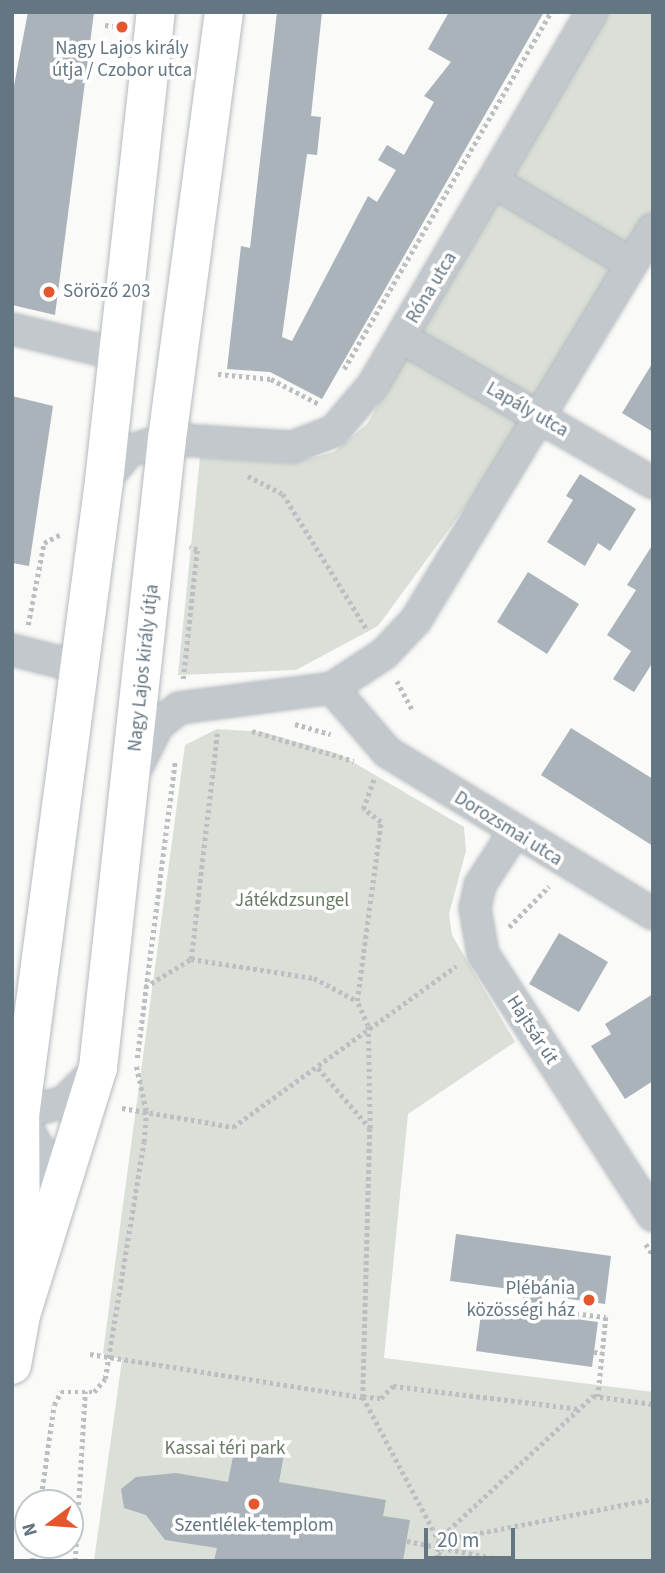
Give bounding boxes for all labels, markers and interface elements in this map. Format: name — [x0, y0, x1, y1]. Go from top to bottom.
marker: Nagy Lajos király útja / Czobor utca — [114, 19, 130, 35]
place label: Nagy Lajos király útja / Czobor utca — [52, 38, 192, 82]
street label: Róna utca — [402, 248, 462, 328]
place label: Söröző 203 — [63, 281, 150, 303]
marker: Söröző 203 — [41, 284, 57, 300]
street label: Lapály utca — [482, 377, 572, 443]
street label: Nagy Lajos király útja — [124, 583, 164, 753]
street label: Dorozsmai utca — [450, 787, 566, 871]
park label: Játékdzsungel — [235, 890, 349, 912]
street label: Hajtsár út — [501, 991, 563, 1069]
place label: Plébánia közösségi ház — [466, 1278, 575, 1322]
marker: Plébánia közösségi ház — [581, 1292, 597, 1308]
park label: Kassai téri park — [164, 1438, 286, 1460]
north arrow — [14, 1489, 84, 1559]
marker: Szentlélek-templom — [246, 1496, 262, 1512]
scale bar — [427, 1514, 518, 1558]
place label: Szentlélek-templom — [174, 1515, 334, 1537]
text: N — [16, 1520, 45, 1539]
text: 20 m — [437, 1525, 479, 1555]

